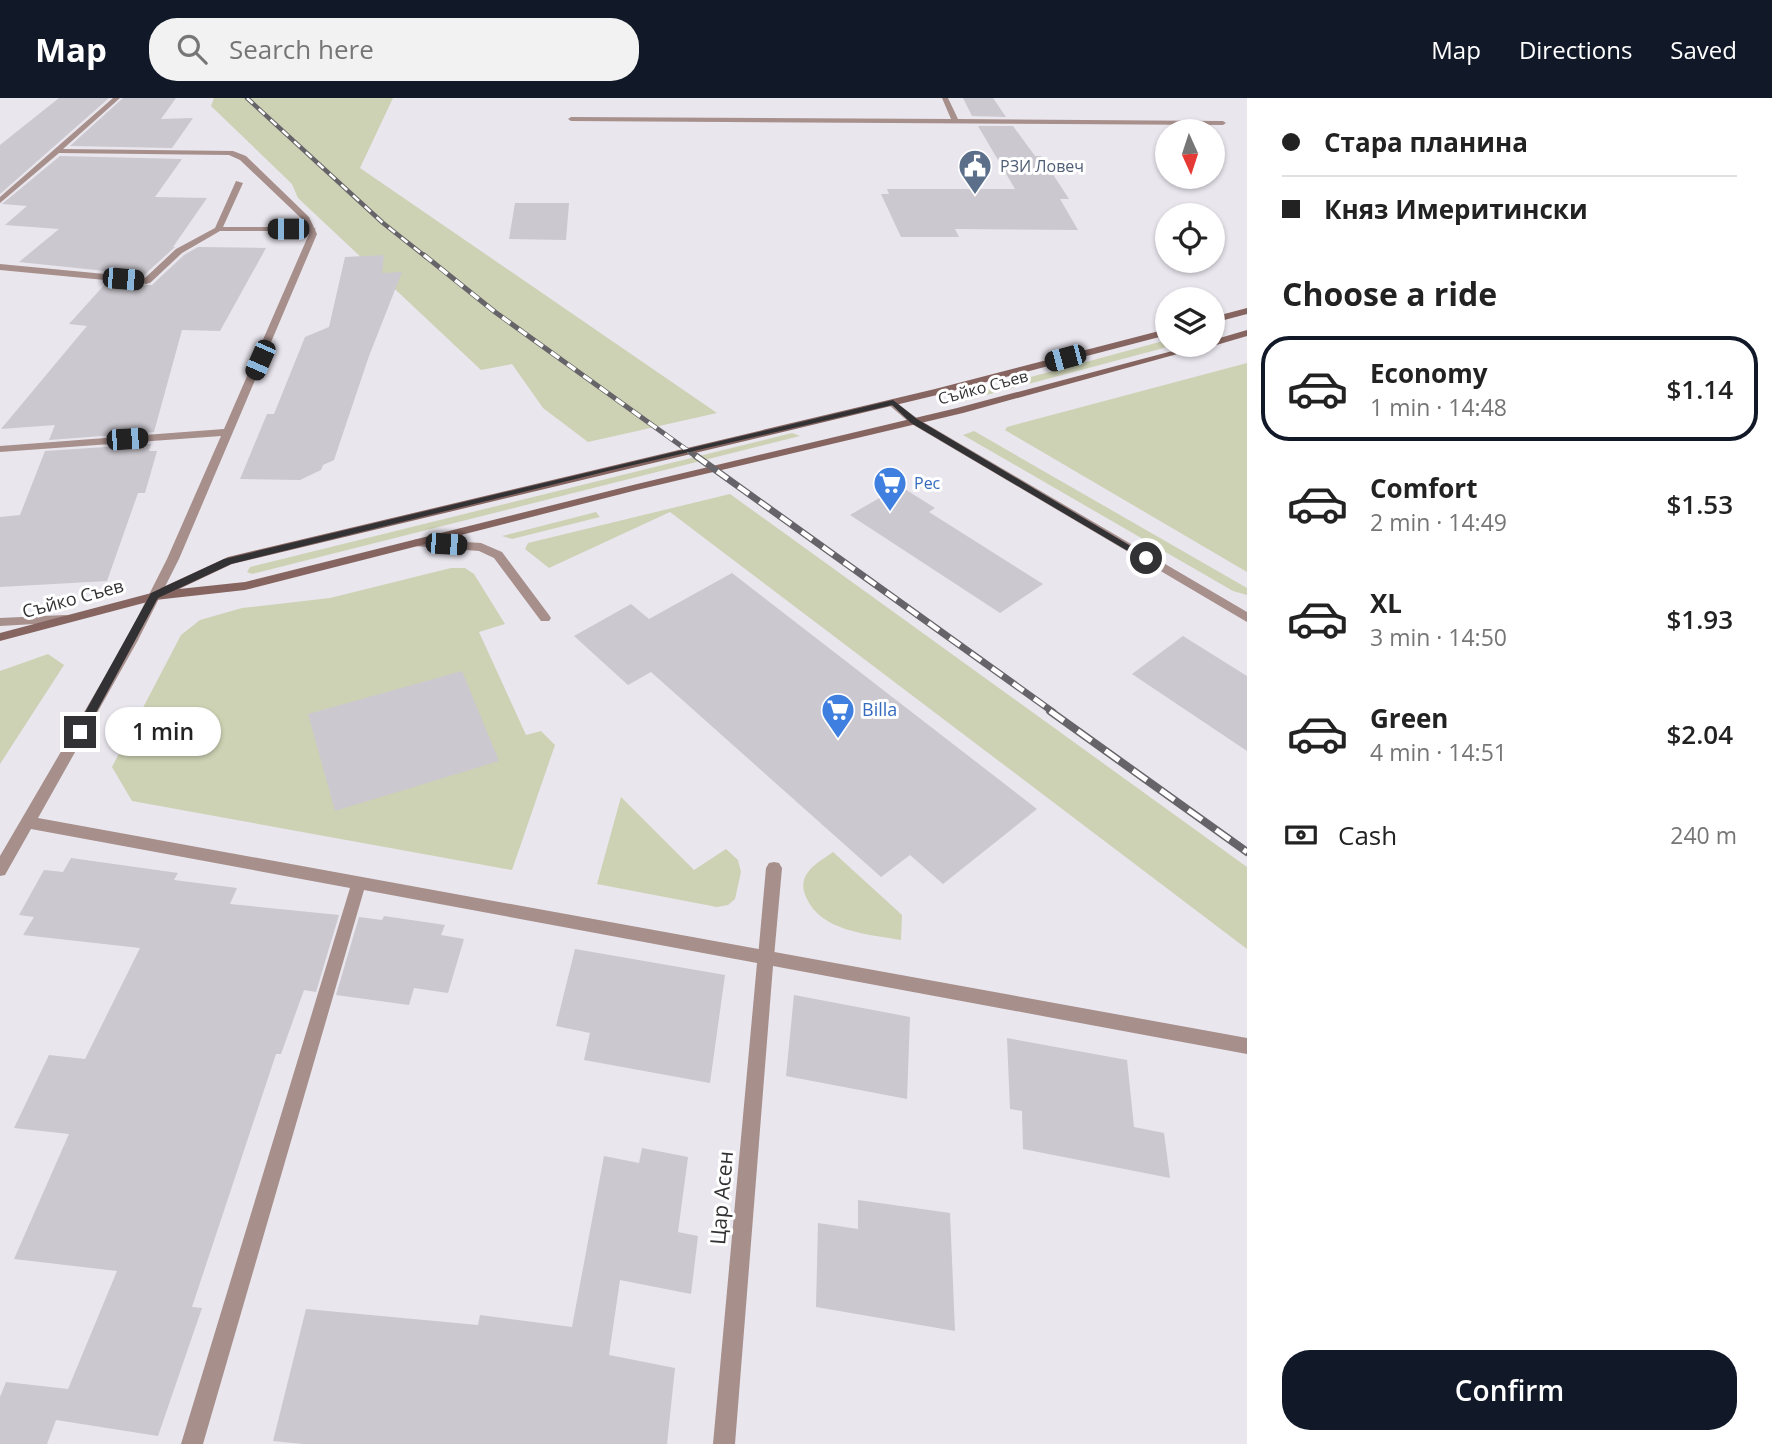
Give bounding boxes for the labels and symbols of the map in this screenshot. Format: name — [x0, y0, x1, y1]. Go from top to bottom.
north arrow — [1155, 119, 1225, 189]
public building icon: РЗИ Ловеч — [956, 147, 994, 196]
place label: РЗИ Ловеч — [1000, 155, 1084, 177]
car — [268, 219, 310, 240]
car — [102, 267, 145, 291]
car — [242, 337, 279, 383]
car — [1042, 342, 1089, 374]
street label: Съйко Съев — [935, 364, 1031, 410]
car — [106, 427, 149, 451]
supermarket icon: Рес — [871, 464, 909, 513]
place label: Рес — [914, 472, 941, 494]
car — [425, 532, 468, 556]
route start — [1130, 542, 1162, 574]
street label: Съйко Съев — [19, 573, 126, 623]
supermarket icon: Billa — [819, 691, 857, 740]
place label: Billa — [862, 697, 897, 721]
callout: 1 min — [104, 708, 220, 756]
route end — [64, 716, 96, 748]
street label: Цар Асен — [703, 1150, 739, 1246]

